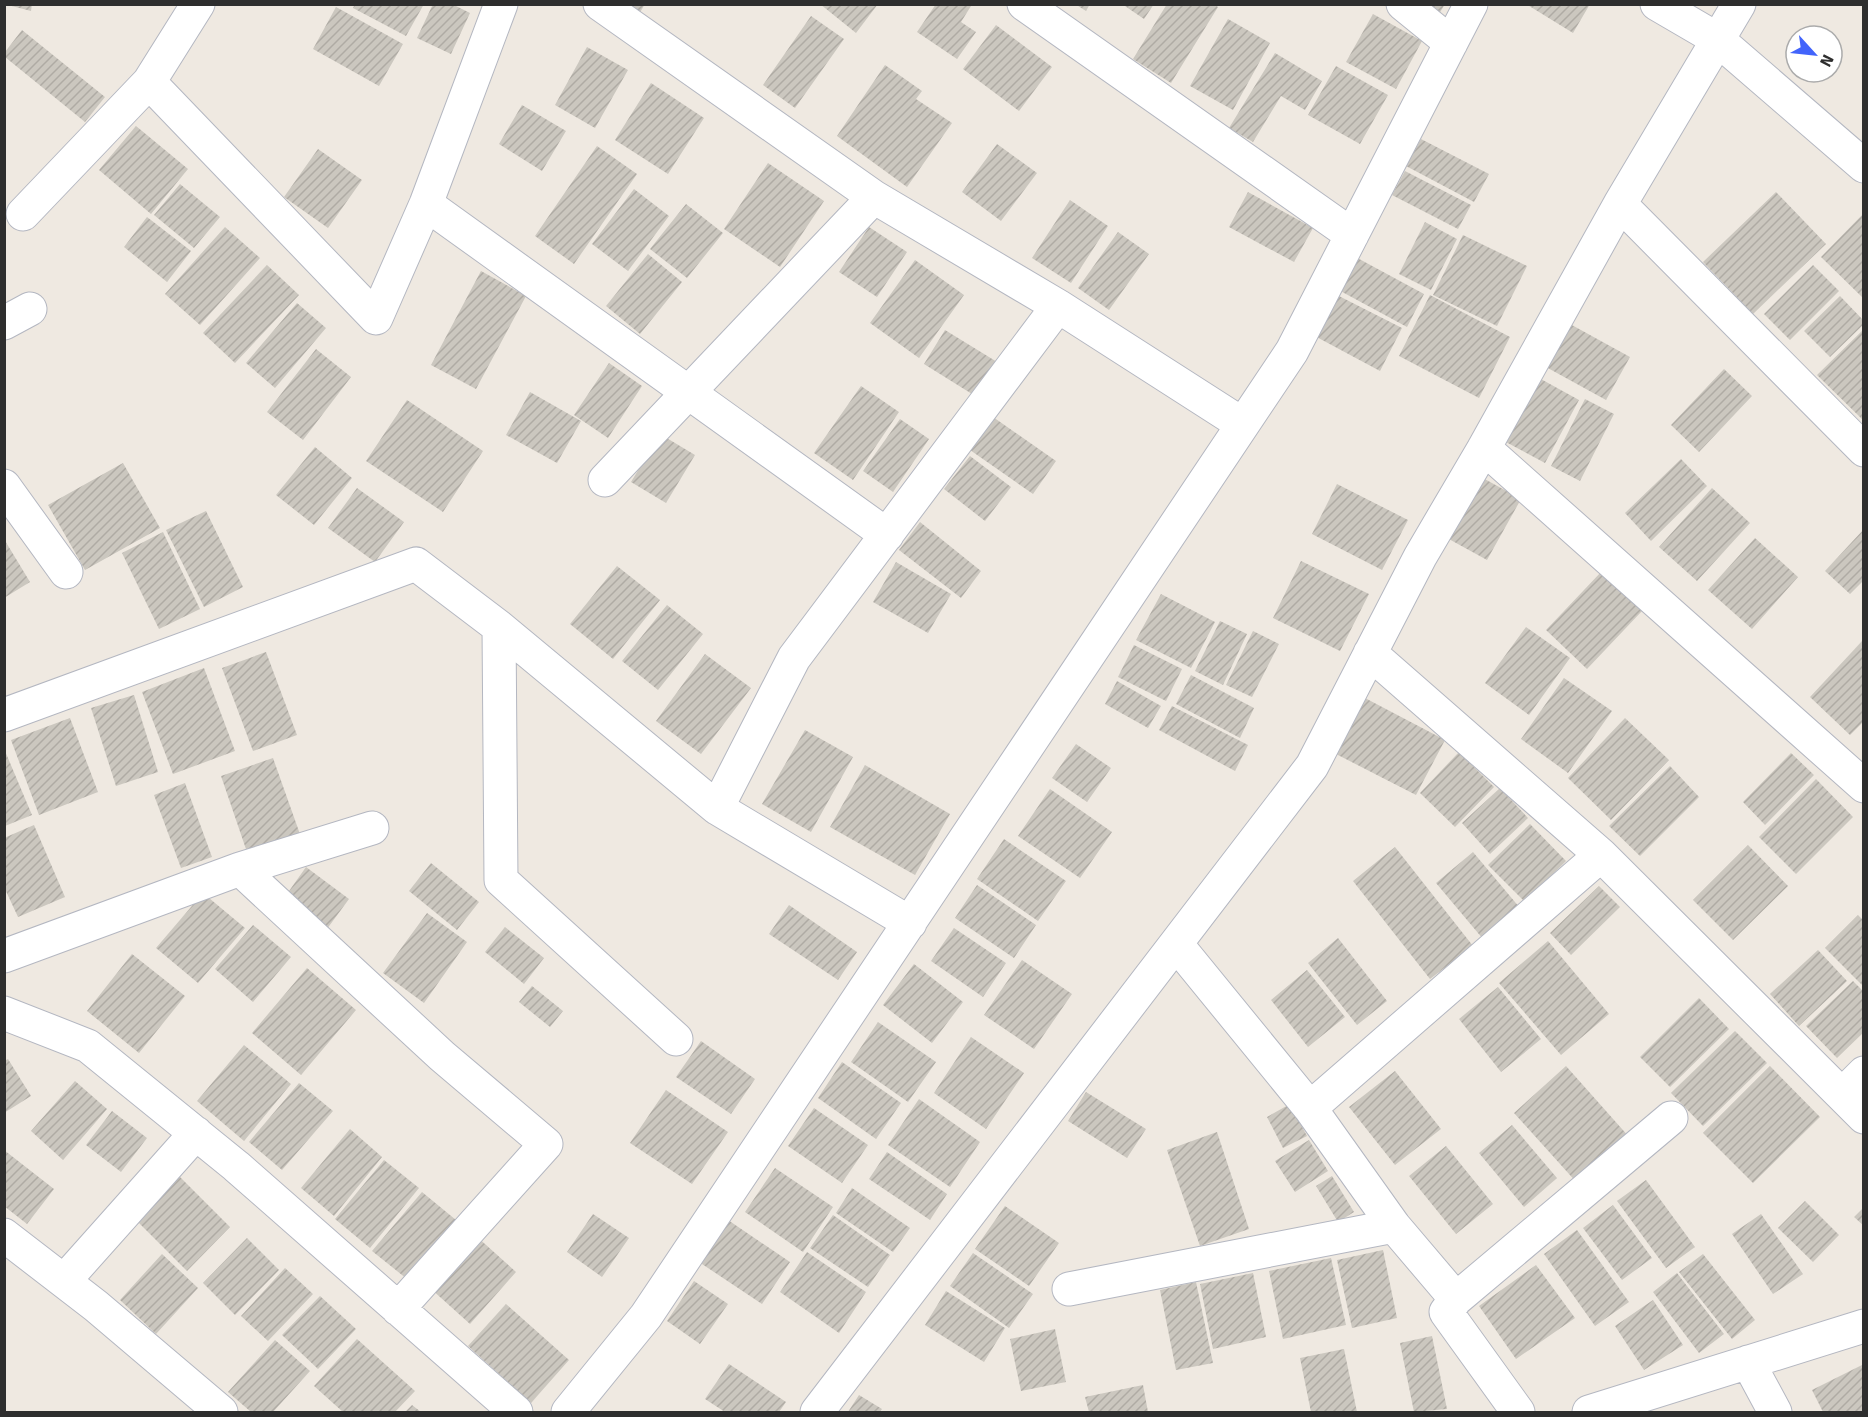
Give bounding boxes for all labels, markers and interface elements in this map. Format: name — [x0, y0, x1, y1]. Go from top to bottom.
north arrow — [1784, 24, 1844, 84]
text: N — [1815, 51, 1838, 70]

